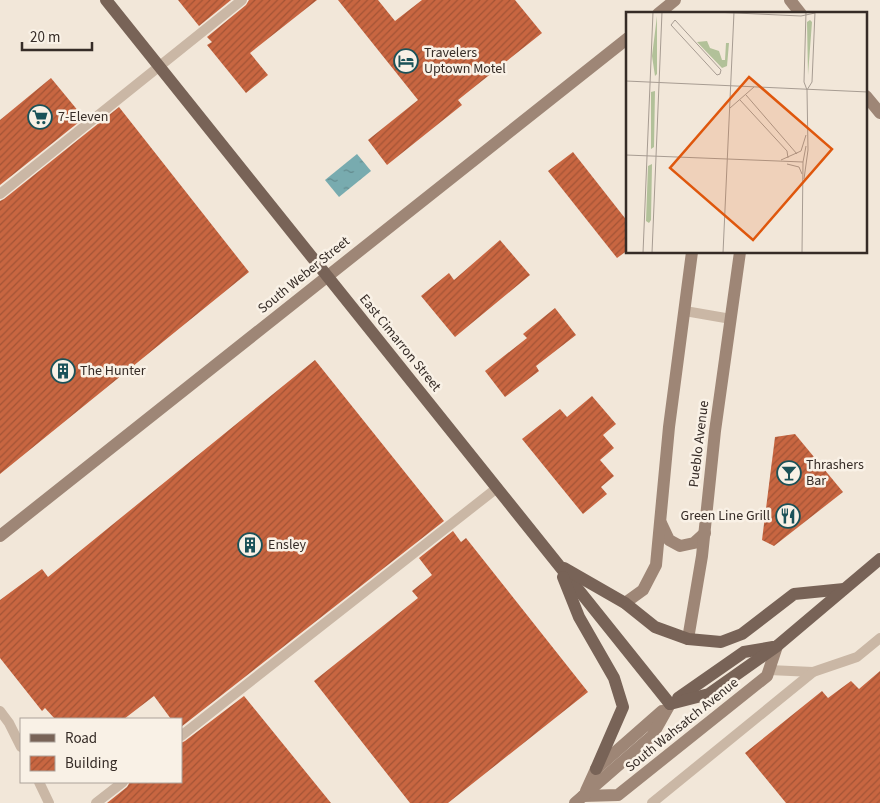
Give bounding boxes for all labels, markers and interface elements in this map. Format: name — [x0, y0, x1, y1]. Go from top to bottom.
inset map — [626, 12, 868, 254]
scale bar — [22, 20, 92, 52]
text: 20 m — [30, 27, 60, 48]
place label: Travelers Uptown Motel — [424, 43, 506, 79]
hotel icon: Travelers Uptown Motel — [393, 48, 419, 74]
supermarket icon: 7-Eleven — [27, 104, 53, 130]
place label: 7-Eleven — [58, 107, 108, 127]
street label: South Weber Street — [254, 231, 354, 318]
street label: East Cimarron Street — [354, 290, 446, 396]
building icon: The Hunter — [50, 358, 76, 384]
place label: The Hunter — [80, 361, 146, 381]
street label: Pueblo Avenue — [684, 399, 714, 489]
place label: Thrashers Bar — [806, 455, 864, 491]
bar icon: Thrashers Bar — [776, 460, 802, 486]
restaurant icon: Green Line Grill — [775, 503, 801, 529]
place label: Green Line Grill — [681, 506, 770, 526]
building icon: Ensley — [237, 532, 263, 558]
place label: Ensley — [268, 535, 306, 555]
street label: South Wahsatch Avenue — [621, 673, 743, 777]
legend — [20, 718, 182, 783]
text: Road — [65, 728, 97, 749]
text: Building — [65, 753, 118, 774]

